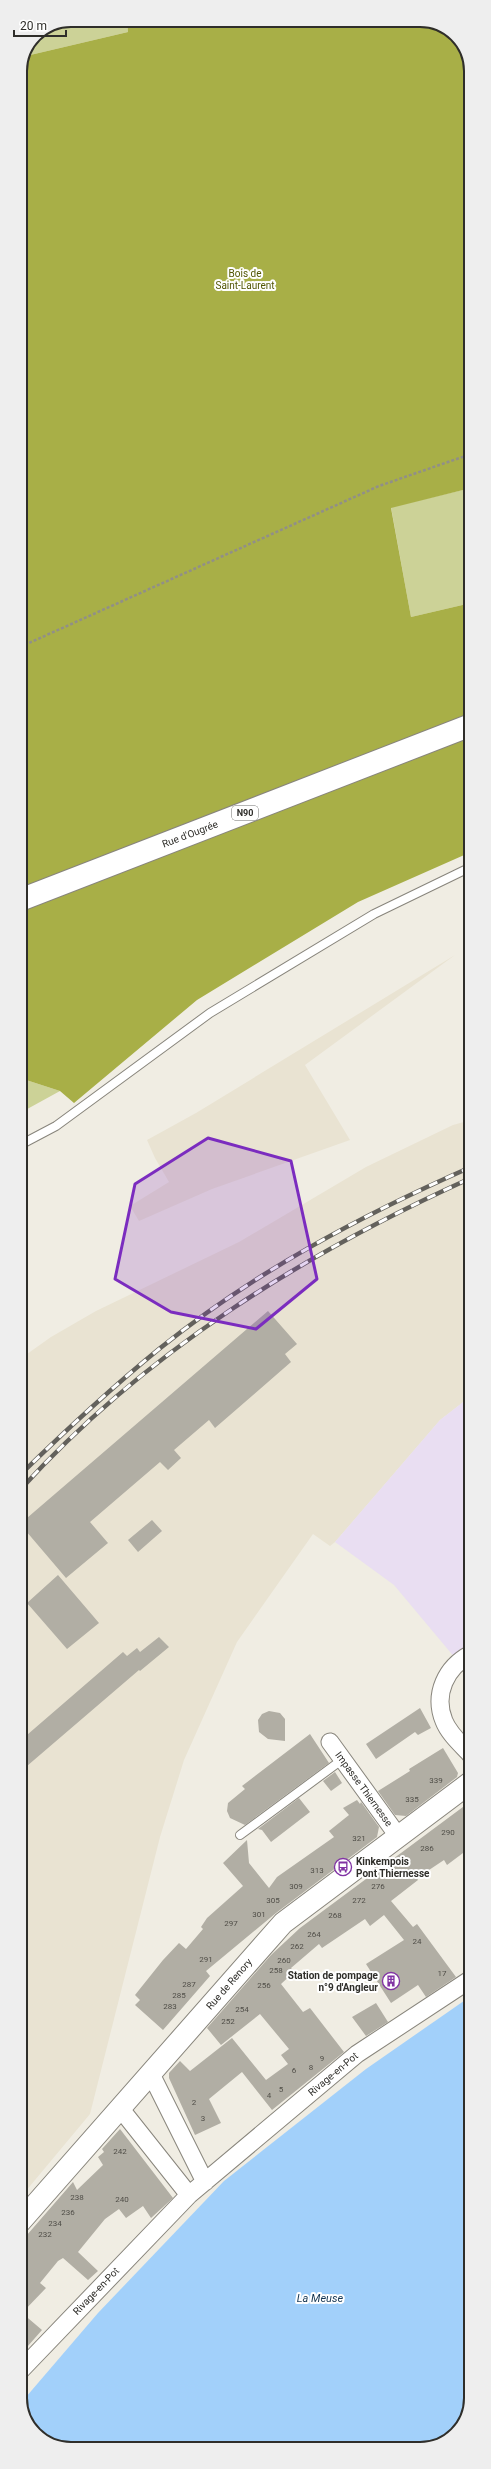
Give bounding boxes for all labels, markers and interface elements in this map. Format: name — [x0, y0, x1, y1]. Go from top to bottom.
scale bar — [14, 12, 66, 38]
text: 20 m — [20, 19, 47, 33]
park label: Bois de Saint-Laurent — [215, 268, 275, 291]
road number: N90 — [232, 806, 258, 820]
street label: Rue d'Ougrée — [161, 818, 219, 850]
street label: Impasse Thiernesse — [333, 1750, 395, 1828]
house number: 339 — [429, 1776, 443, 1785]
house number: 335 — [405, 1795, 419, 1804]
house number: 290 — [441, 1828, 455, 1837]
house number: 321 — [352, 1834, 366, 1843]
house number: 286 — [420, 1844, 434, 1853]
place label: Kinkempois Pont Thiernesse — [356, 1856, 430, 1879]
bus stop icon: Kinkempois Pont Thiernesse — [333, 1857, 353, 1877]
house number: 313 — [310, 1866, 324, 1875]
house number: 309 — [289, 1882, 303, 1891]
house number: 276 — [371, 1882, 385, 1891]
house number: 305 — [266, 1896, 280, 1905]
house number: 272 — [352, 1896, 366, 1905]
house number: 301 — [252, 1910, 266, 1919]
house number: 268 — [328, 1911, 342, 1920]
house number: 297 — [224, 1919, 238, 1928]
house number: 264 — [307, 1930, 321, 1939]
house number: 24 — [413, 1937, 422, 1946]
house number: 262 — [290, 1942, 304, 1951]
house number: 291 — [199, 1955, 213, 1964]
street label: Rue de Renory — [204, 1956, 254, 2012]
house number: 260 — [277, 1956, 291, 1965]
house number: 258 — [269, 1966, 283, 1975]
house number: 17 — [438, 1969, 447, 1978]
place label: Station de pompage n°9 d'Angleur — [288, 1970, 379, 1993]
building icon: Station de pompage n°9 d'Angleur — [381, 1971, 401, 1991]
house number: 287 — [182, 1980, 196, 1989]
house number: 256 — [257, 1981, 271, 1990]
house number: 285 — [172, 1991, 186, 2000]
house number: 283 — [163, 2002, 177, 2011]
house number: 254 — [235, 2005, 249, 2014]
house number: 252 — [221, 2017, 235, 2026]
street label: Rivage-en-Pot — [306, 2050, 360, 2098]
house number: 9 — [320, 2054, 324, 2063]
house number: 8 — [309, 2063, 314, 2072]
house number: 6 — [292, 2066, 297, 2075]
house number: 5 — [279, 2085, 284, 2094]
house number: 4 — [267, 2091, 272, 2100]
house number: 2 — [192, 2098, 197, 2107]
house number: 3 — [201, 2114, 205, 2123]
house number: 242 — [113, 2147, 127, 2156]
house number: 238 — [70, 2193, 84, 2202]
house number: 240 — [115, 2195, 129, 2204]
house number: 236 — [61, 2208, 75, 2217]
house number: 234 — [48, 2219, 62, 2228]
house number: 232 — [38, 2230, 52, 2239]
street label: Rivage-en-Pot — [71, 2265, 121, 2317]
water label: La Meuse — [297, 2292, 343, 2305]

